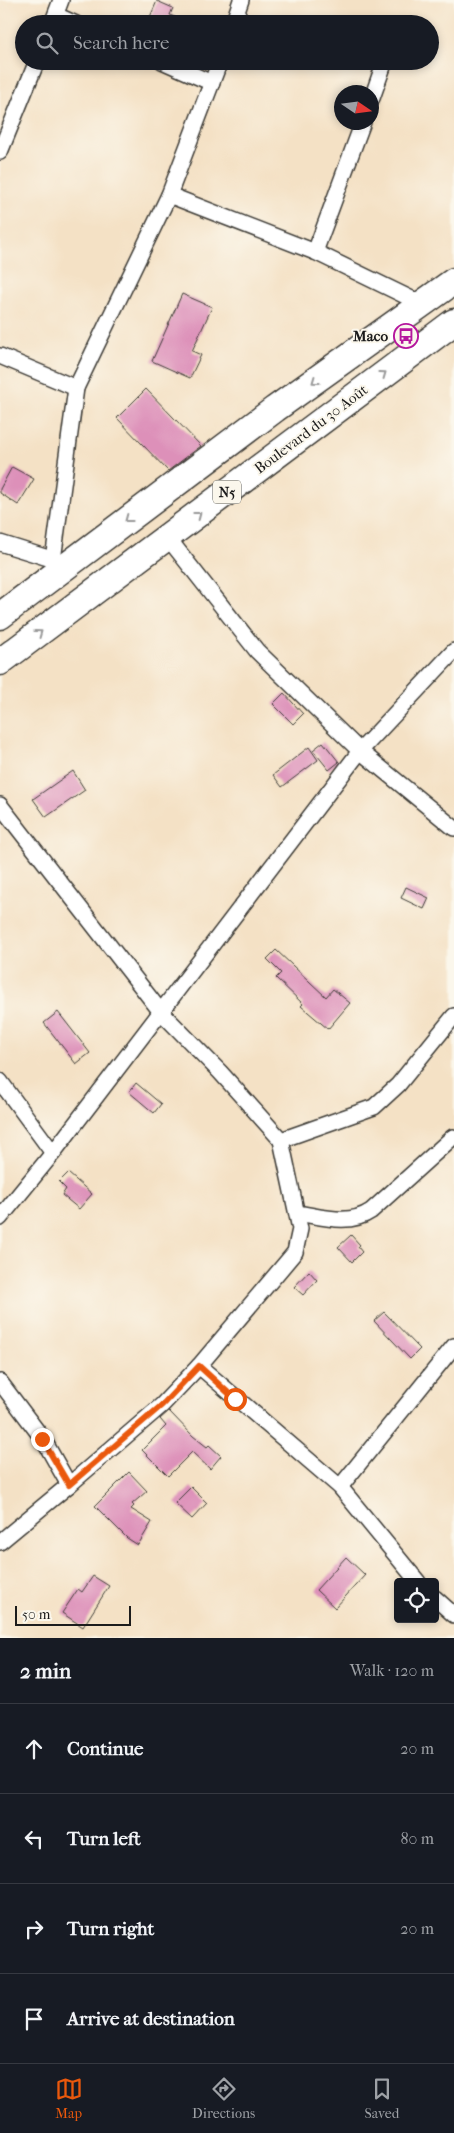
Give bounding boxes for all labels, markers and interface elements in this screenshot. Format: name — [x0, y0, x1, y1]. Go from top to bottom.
search box — [15, 15, 439, 70]
icon: search — [33, 29, 61, 57]
text: Search here — [73, 32, 169, 54]
north arrow — [334, 85, 379, 130]
bus stop icon: Maco — [393, 323, 419, 349]
place label: Maco — [352, 327, 388, 345]
one-way arrow — [377, 372, 386, 380]
one-way arrow — [311, 375, 321, 384]
street label: Boulevard du 30 Août — [251, 380, 372, 478]
road number: N5 — [213, 481, 241, 504]
one-way arrow — [192, 512, 202, 521]
one-way arrow — [125, 514, 134, 522]
one-way arrow — [34, 630, 43, 639]
route start — [224, 1388, 247, 1411]
route end — [31, 1428, 54, 1451]
map controls — [394, 1578, 439, 1623]
button: locate — [394, 1578, 439, 1623]
scale bar — [15, 1603, 131, 1626]
text: 50 m — [22, 1606, 50, 1623]
text: 2 min — [20, 1659, 71, 1683]
text: Walk · 120 m — [350, 1661, 434, 1680]
icon: ahead — [20, 1735, 48, 1763]
text: Continue — [67, 1738, 143, 1760]
text: 20 m — [400, 1739, 434, 1758]
icon: left — [20, 1825, 48, 1853]
text: Turn left — [67, 1828, 141, 1850]
text: 80 m — [400, 1829, 434, 1848]
icon: right — [20, 1915, 48, 1943]
text: Turn right — [67, 1918, 154, 1940]
text: 20 m — [400, 1919, 434, 1938]
icon: arrive — [20, 2005, 48, 2033]
text: Arrive at destination — [67, 2008, 235, 2030]
tab: Map — [55, 2075, 83, 2122]
tab: Directions — [192, 2075, 255, 2122]
tab: Saved — [365, 2075, 399, 2122]

